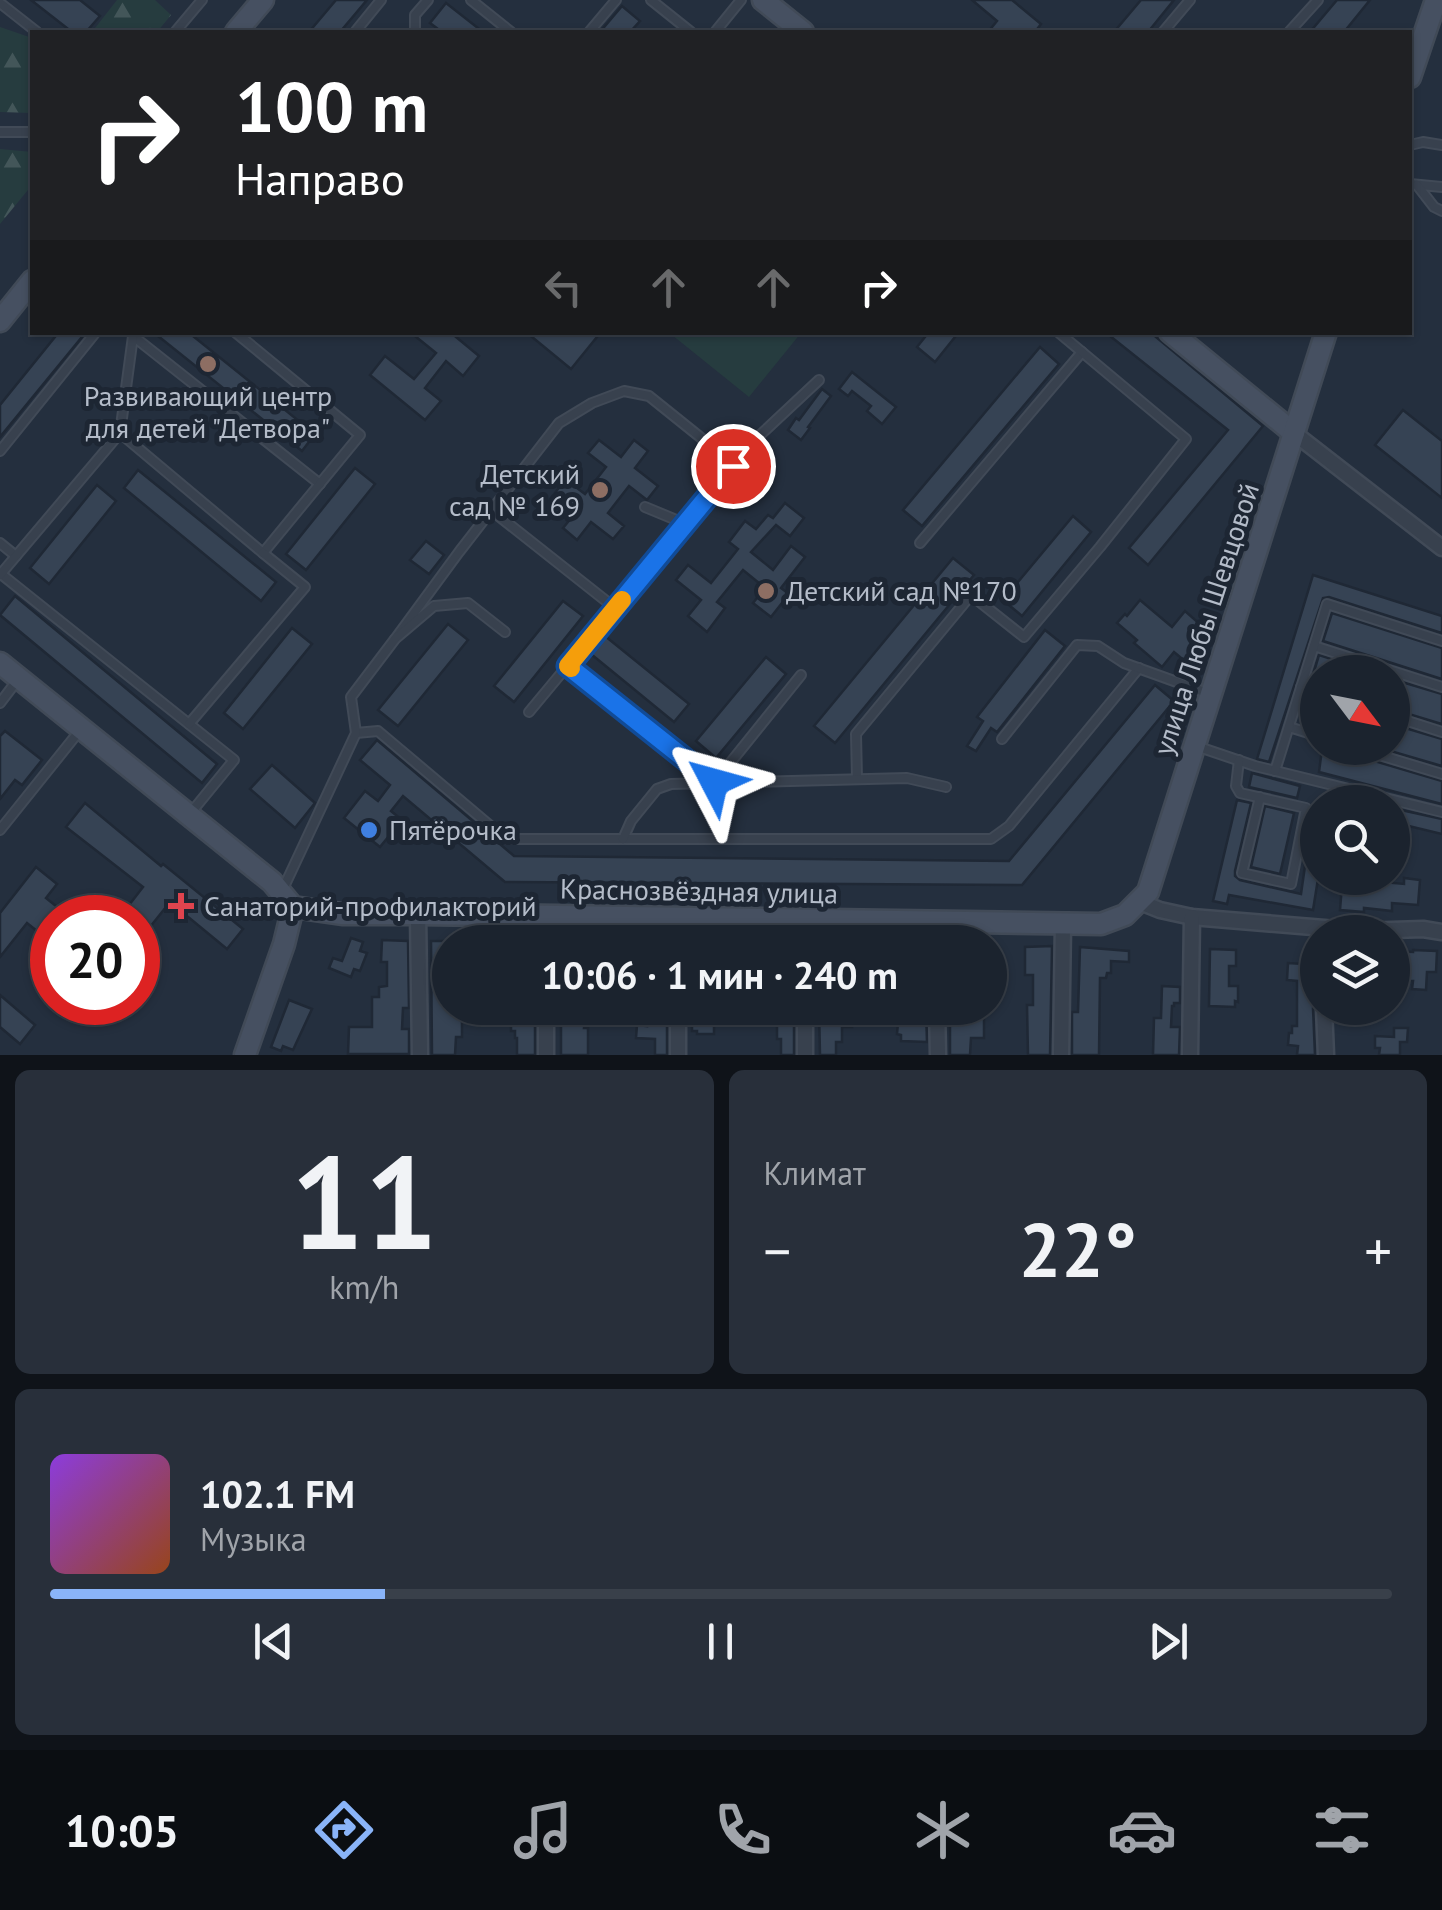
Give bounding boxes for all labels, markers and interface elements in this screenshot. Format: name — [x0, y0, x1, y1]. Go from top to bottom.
text: 100 m — [235, 61, 428, 151]
icon: right — [70, 70, 200, 200]
text: Направо — [235, 149, 405, 207]
icon: left — [536, 260, 591, 315]
icon: ahead — [641, 260, 696, 315]
icon: ahead — [746, 260, 801, 315]
icon: right — [851, 260, 906, 315]
marker: Развивающий центр для детей "Детвора" — [197, 353, 219, 375]
place label: Развивающий центр для детей "Детвора" — [84, 377, 332, 446]
pin — [691, 424, 776, 509]
icon: arrive — [706, 439, 761, 494]
place label: Детский сад № 169 — [449, 455, 580, 524]
street label: улица Любы Шевцовой — [1144, 478, 1267, 760]
marker: Детский сад № 169 — [589, 479, 611, 501]
place label: Детский сад №170 — [786, 572, 1017, 609]
marker: Детский сад №170 — [755, 580, 777, 602]
north arrow — [1300, 655, 1410, 765]
map controls — [1300, 655, 1410, 1025]
position arrow — [662, 730, 766, 834]
button: search — [1300, 785, 1410, 895]
place label: Пятёрочка — [389, 811, 517, 848]
marker: Пятёрочка — [358, 819, 380, 841]
street label: Краснозвёздная улица — [560, 870, 838, 911]
place label: Cанаторий-профилакторий — [204, 887, 537, 924]
marker: Cанаторий-профилакторий — [168, 893, 194, 919]
speed limit sign: 20 — [30, 895, 160, 1025]
button: layers — [1300, 915, 1410, 1025]
text: 10:06 · 1 мин · 240 m — [541, 950, 898, 999]
text: 11 — [291, 1117, 438, 1285]
text: Климат — [764, 1152, 866, 1194]
text: 22° — [1019, 1201, 1137, 1298]
text: − — [764, 1215, 791, 1286]
text: + — [1364, 1215, 1392, 1286]
text: km/h — [329, 1266, 399, 1308]
text: 102.1 FM — [200, 1469, 355, 1518]
text: Музыка — [200, 1518, 307, 1560]
icon: previous — [246, 1614, 301, 1669]
icon: pause — [693, 1614, 748, 1669]
icon: next — [1141, 1614, 1196, 1669]
icon: directions — [309, 1795, 379, 1865]
icon: music — [508, 1795, 578, 1865]
icon: phone — [708, 1795, 778, 1865]
icon: climate — [908, 1795, 978, 1865]
icon: car — [1107, 1795, 1177, 1865]
icon: filters — [1307, 1795, 1377, 1865]
text: 10:05 — [65, 1801, 179, 1859]

